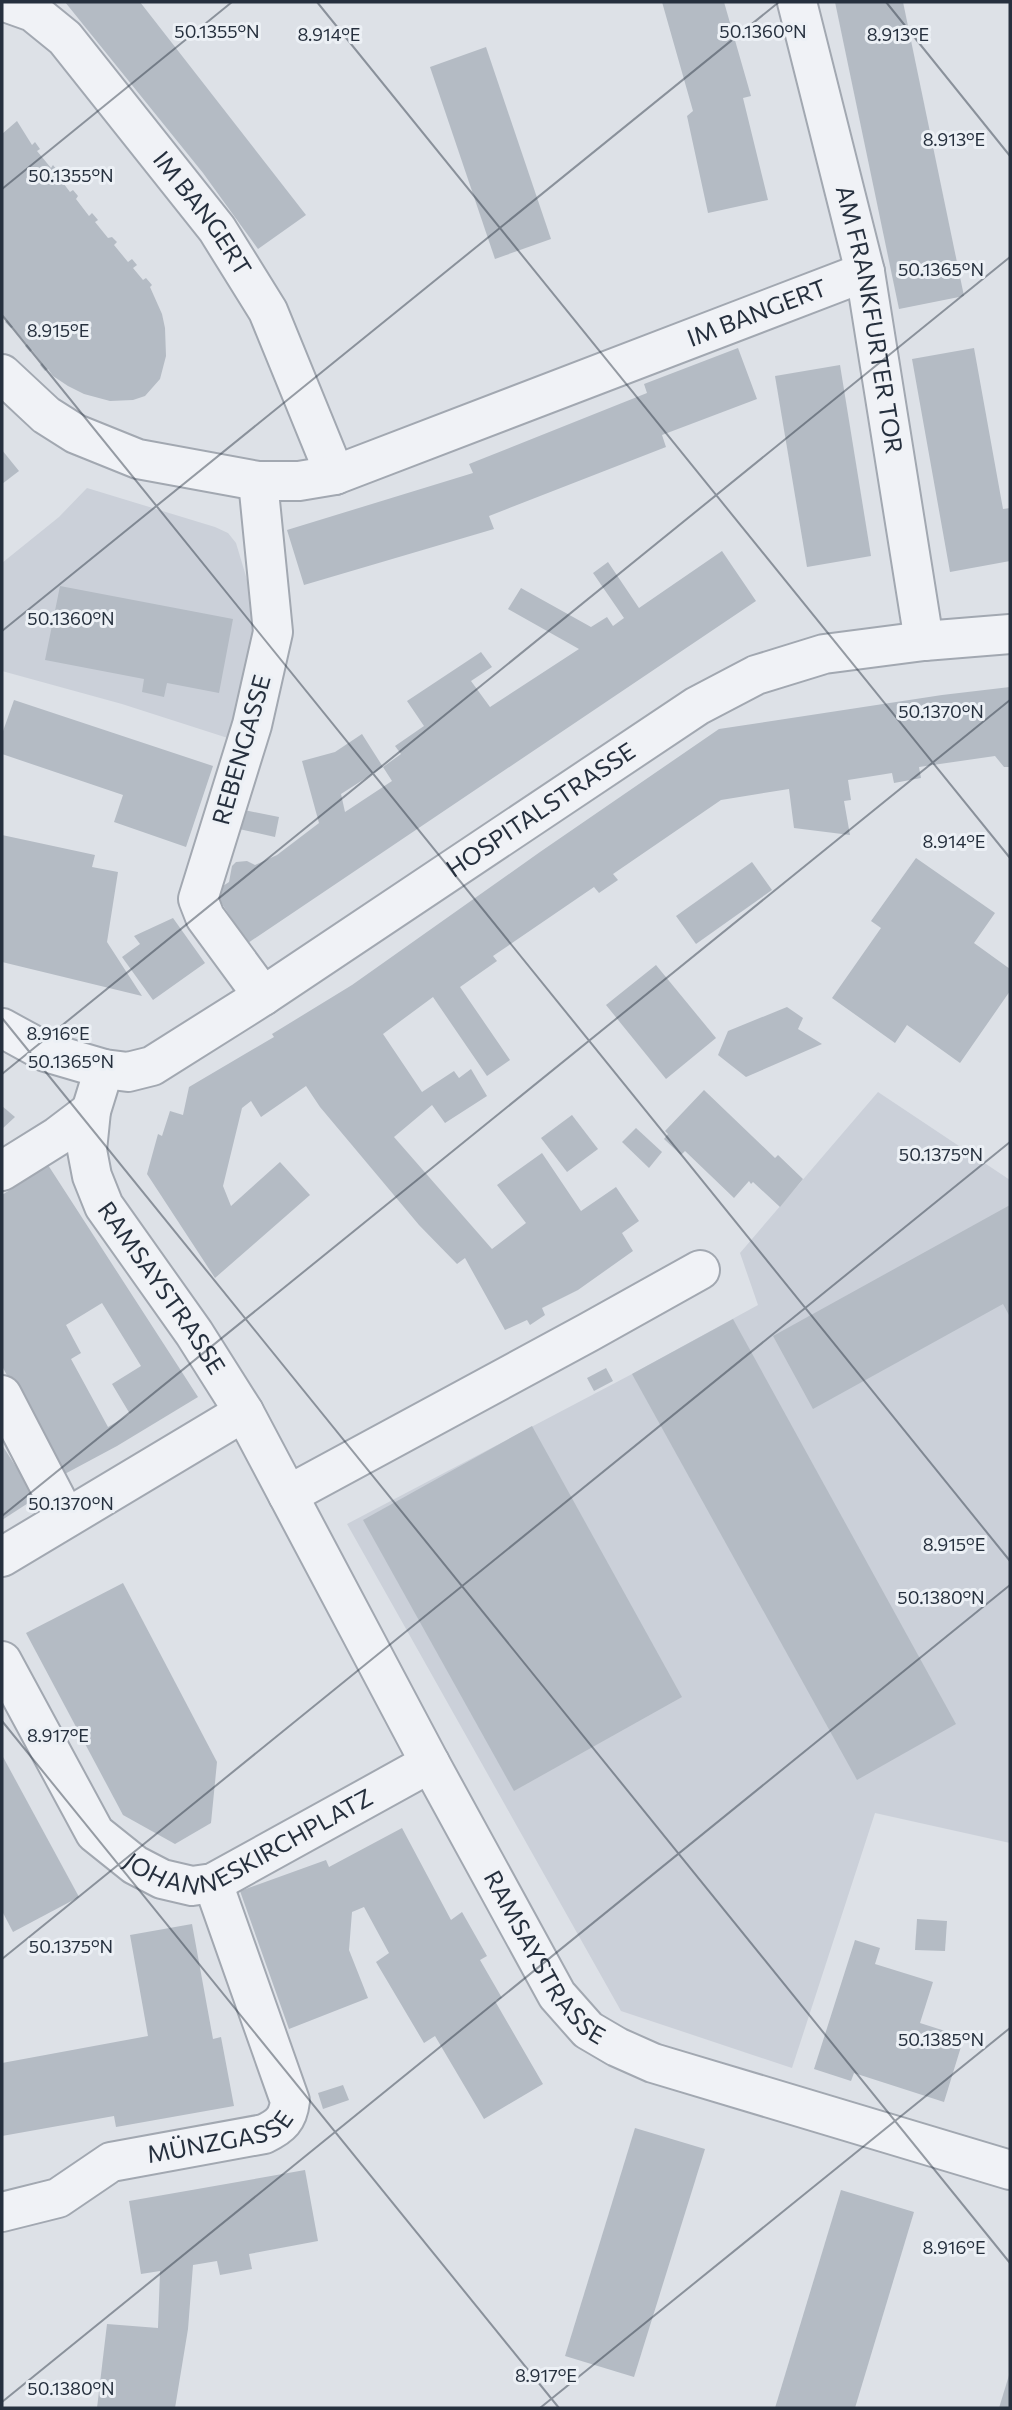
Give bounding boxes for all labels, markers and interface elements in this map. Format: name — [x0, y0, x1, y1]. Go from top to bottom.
text: 50.1355°N — [174, 20, 260, 42]
text: 50.1360°N — [719, 20, 807, 42]
text: 8.914°E — [297, 23, 361, 45]
text: 8.913°E — [867, 23, 929, 45]
text: 8.913°E — [923, 128, 985, 150]
street label: IM BANGERT — [148, 145, 258, 281]
text: 50.1355°N — [28, 164, 114, 186]
street label: AM FRANKFURTER TOR — [831, 182, 910, 456]
text: 50.1365°N — [898, 258, 984, 280]
street label: IM BANGERT — [683, 272, 831, 352]
text: 8.915°E — [27, 319, 89, 341]
text: 50.1360°N — [27, 607, 115, 629]
street label: REBENGASSE — [205, 671, 276, 828]
text: 50.1370°N — [898, 700, 984, 722]
street label: HOSPITALSTRASSE — [440, 735, 640, 883]
text: 8.914°E — [922, 830, 986, 852]
text: 8.916°E — [26, 1022, 90, 1044]
text: 50.1365°N — [28, 1050, 114, 1072]
text: 50.1375°N — [899, 1143, 983, 1165]
street label: RAMSAYSTRASSE — [92, 1195, 232, 1379]
text: 50.1370°N — [28, 1492, 114, 1514]
text: 8.915°E — [923, 1533, 985, 1555]
text: 50.1380°N — [897, 1586, 985, 1608]
text: 8.917°E — [27, 1724, 89, 1746]
street label: JOHANNESKIRCHPLATZ — [119, 1782, 377, 1900]
street label: RAMSAYSTRASSE — [479, 1865, 611, 2050]
text: 50.1375°N — [29, 1935, 113, 1957]
text: 50.1385°N — [898, 2028, 984, 2050]
street label: MÜNZGASSE — [144, 2105, 299, 2168]
text: 8.916°E — [922, 2236, 986, 2258]
text: 8.917°E — [515, 2364, 577, 2386]
text: 50.1380°N — [27, 2377, 115, 2399]

